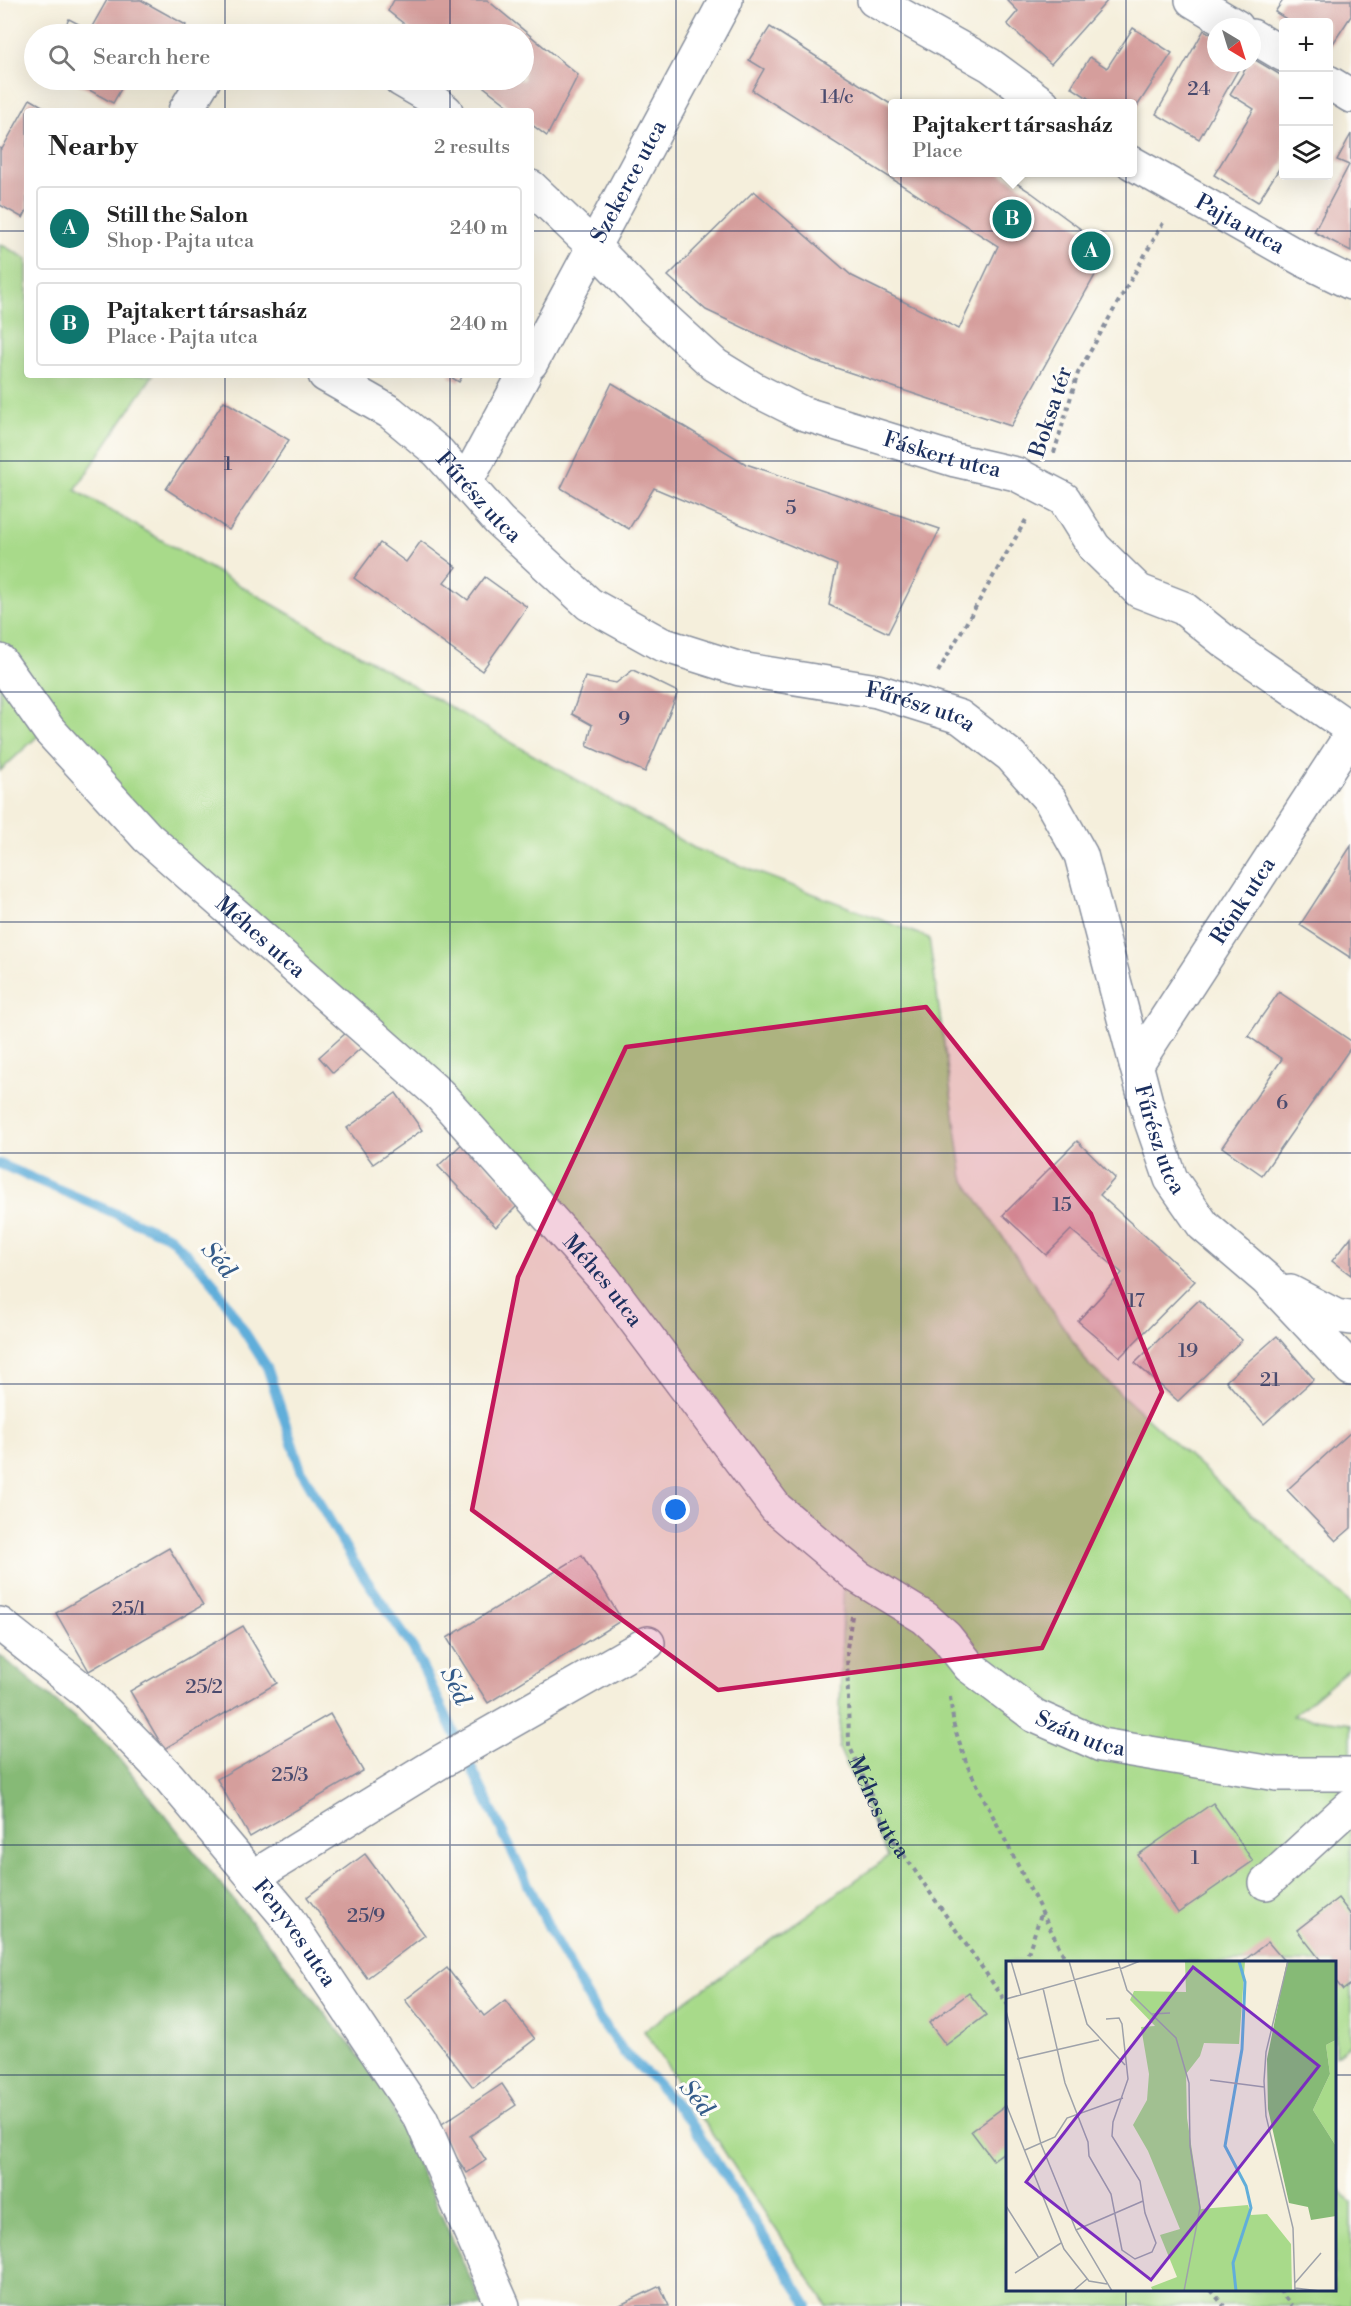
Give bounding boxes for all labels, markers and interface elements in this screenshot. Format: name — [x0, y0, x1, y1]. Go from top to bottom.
north arrow — [1207, 18, 1261, 72]
map controls — [1279, 18, 1333, 180]
button: + — [1279, 18, 1333, 72]
search box — [24, 24, 534, 90]
icon: search — [45, 41, 78, 74]
text: Search here — [93, 44, 210, 71]
button: − — [1279, 72, 1333, 126]
house number: 24 — [1187, 77, 1211, 102]
house number: 14/c — [820, 85, 854, 110]
popup — [888, 99, 1137, 177]
text: Pajtakert társasház — [913, 112, 1112, 139]
street label: Szekerce utca — [585, 115, 673, 247]
button: layers — [1279, 126, 1333, 180]
text: Nearby — [48, 131, 138, 163]
text: 2 results — [434, 135, 510, 160]
text: Place — [913, 139, 962, 164]
street label: Pajta utca — [1191, 188, 1290, 260]
pin: B — [992, 196, 1032, 242]
text: Still the Salon — [107, 202, 248, 229]
text: A — [62, 216, 77, 241]
text: 240 m — [450, 216, 508, 241]
pin: A — [1072, 228, 1110, 274]
text: Shop · Pajta utca — [107, 229, 254, 254]
text: Pajtakert társasház — [107, 298, 307, 325]
text: B — [62, 312, 77, 337]
text: 240 m — [450, 312, 508, 337]
text: Place · Pajta utca — [107, 325, 258, 350]
street label: Boksa tér — [1023, 363, 1078, 462]
street label: Fáskert utca — [880, 425, 1005, 484]
street label: Fűrész utca — [430, 446, 528, 549]
house number: 1 — [224, 452, 233, 477]
house number: 5 — [785, 496, 797, 521]
street label: Fűrész utca — [864, 676, 982, 738]
house number: 9 — [618, 707, 630, 732]
street label: Rönk utca — [1205, 851, 1282, 950]
street label: Méhes utca — [210, 890, 312, 984]
street label: Fűrész utca — [1128, 1082, 1192, 1200]
house number: 6 — [1276, 1091, 1288, 1116]
house number: 15 — [1052, 1193, 1072, 1218]
street label: Méhes utca — [557, 1229, 649, 1333]
water label: Séd — [194, 1236, 243, 1286]
house number: 17 — [1127, 1289, 1145, 1314]
house number: 19 — [1178, 1339, 1198, 1364]
house number: 21 — [1260, 1368, 1281, 1393]
your location — [661, 1495, 690, 1524]
house number: 25/1 — [112, 1597, 147, 1622]
water label: Séd — [433, 1662, 478, 1711]
house number: 25/2 — [185, 1675, 223, 1700]
street label: Szán utca — [1031, 1704, 1128, 1762]
street label: Méhes utca — [842, 1751, 916, 1864]
house number: 25/3 — [271, 1763, 309, 1788]
house number: 1 — [1191, 1846, 1200, 1871]
street label: Fenyves utca — [247, 1874, 343, 1993]
house number: 25/9 — [347, 1904, 385, 1929]
inset map — [1006, 1961, 1336, 2291]
water label: Séd — [672, 2074, 721, 2124]

